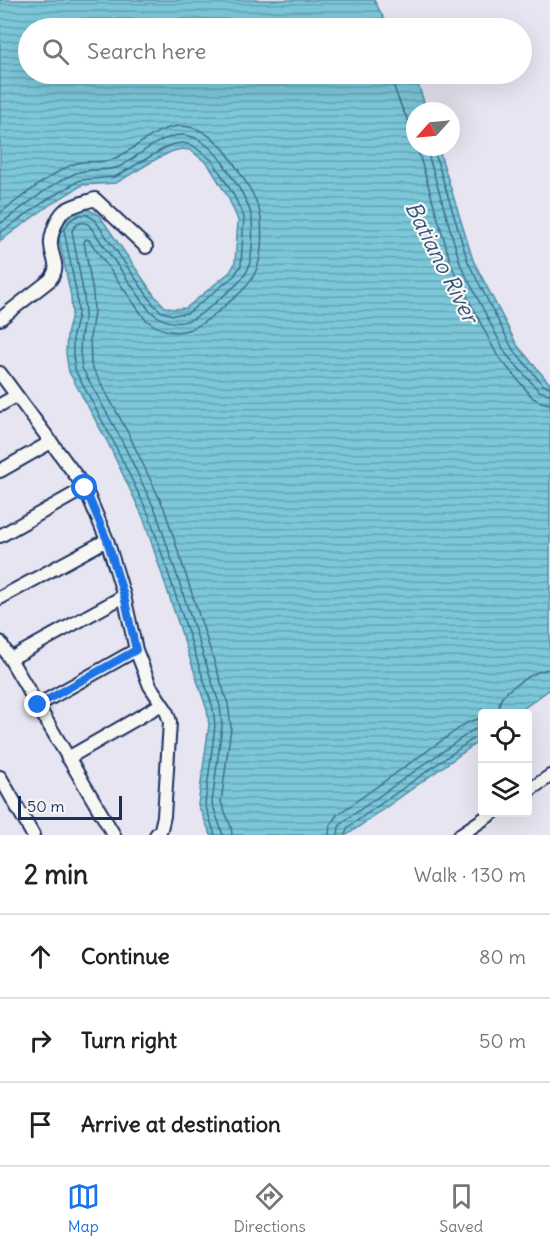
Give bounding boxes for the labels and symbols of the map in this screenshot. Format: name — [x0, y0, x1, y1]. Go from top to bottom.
north arrow — [406, 102, 460, 156]
water label: Batiano River — [399, 197, 486, 330]
route start — [71, 474, 97, 500]
route end — [24, 691, 50, 717]
scale bar — [18, 793, 122, 820]

